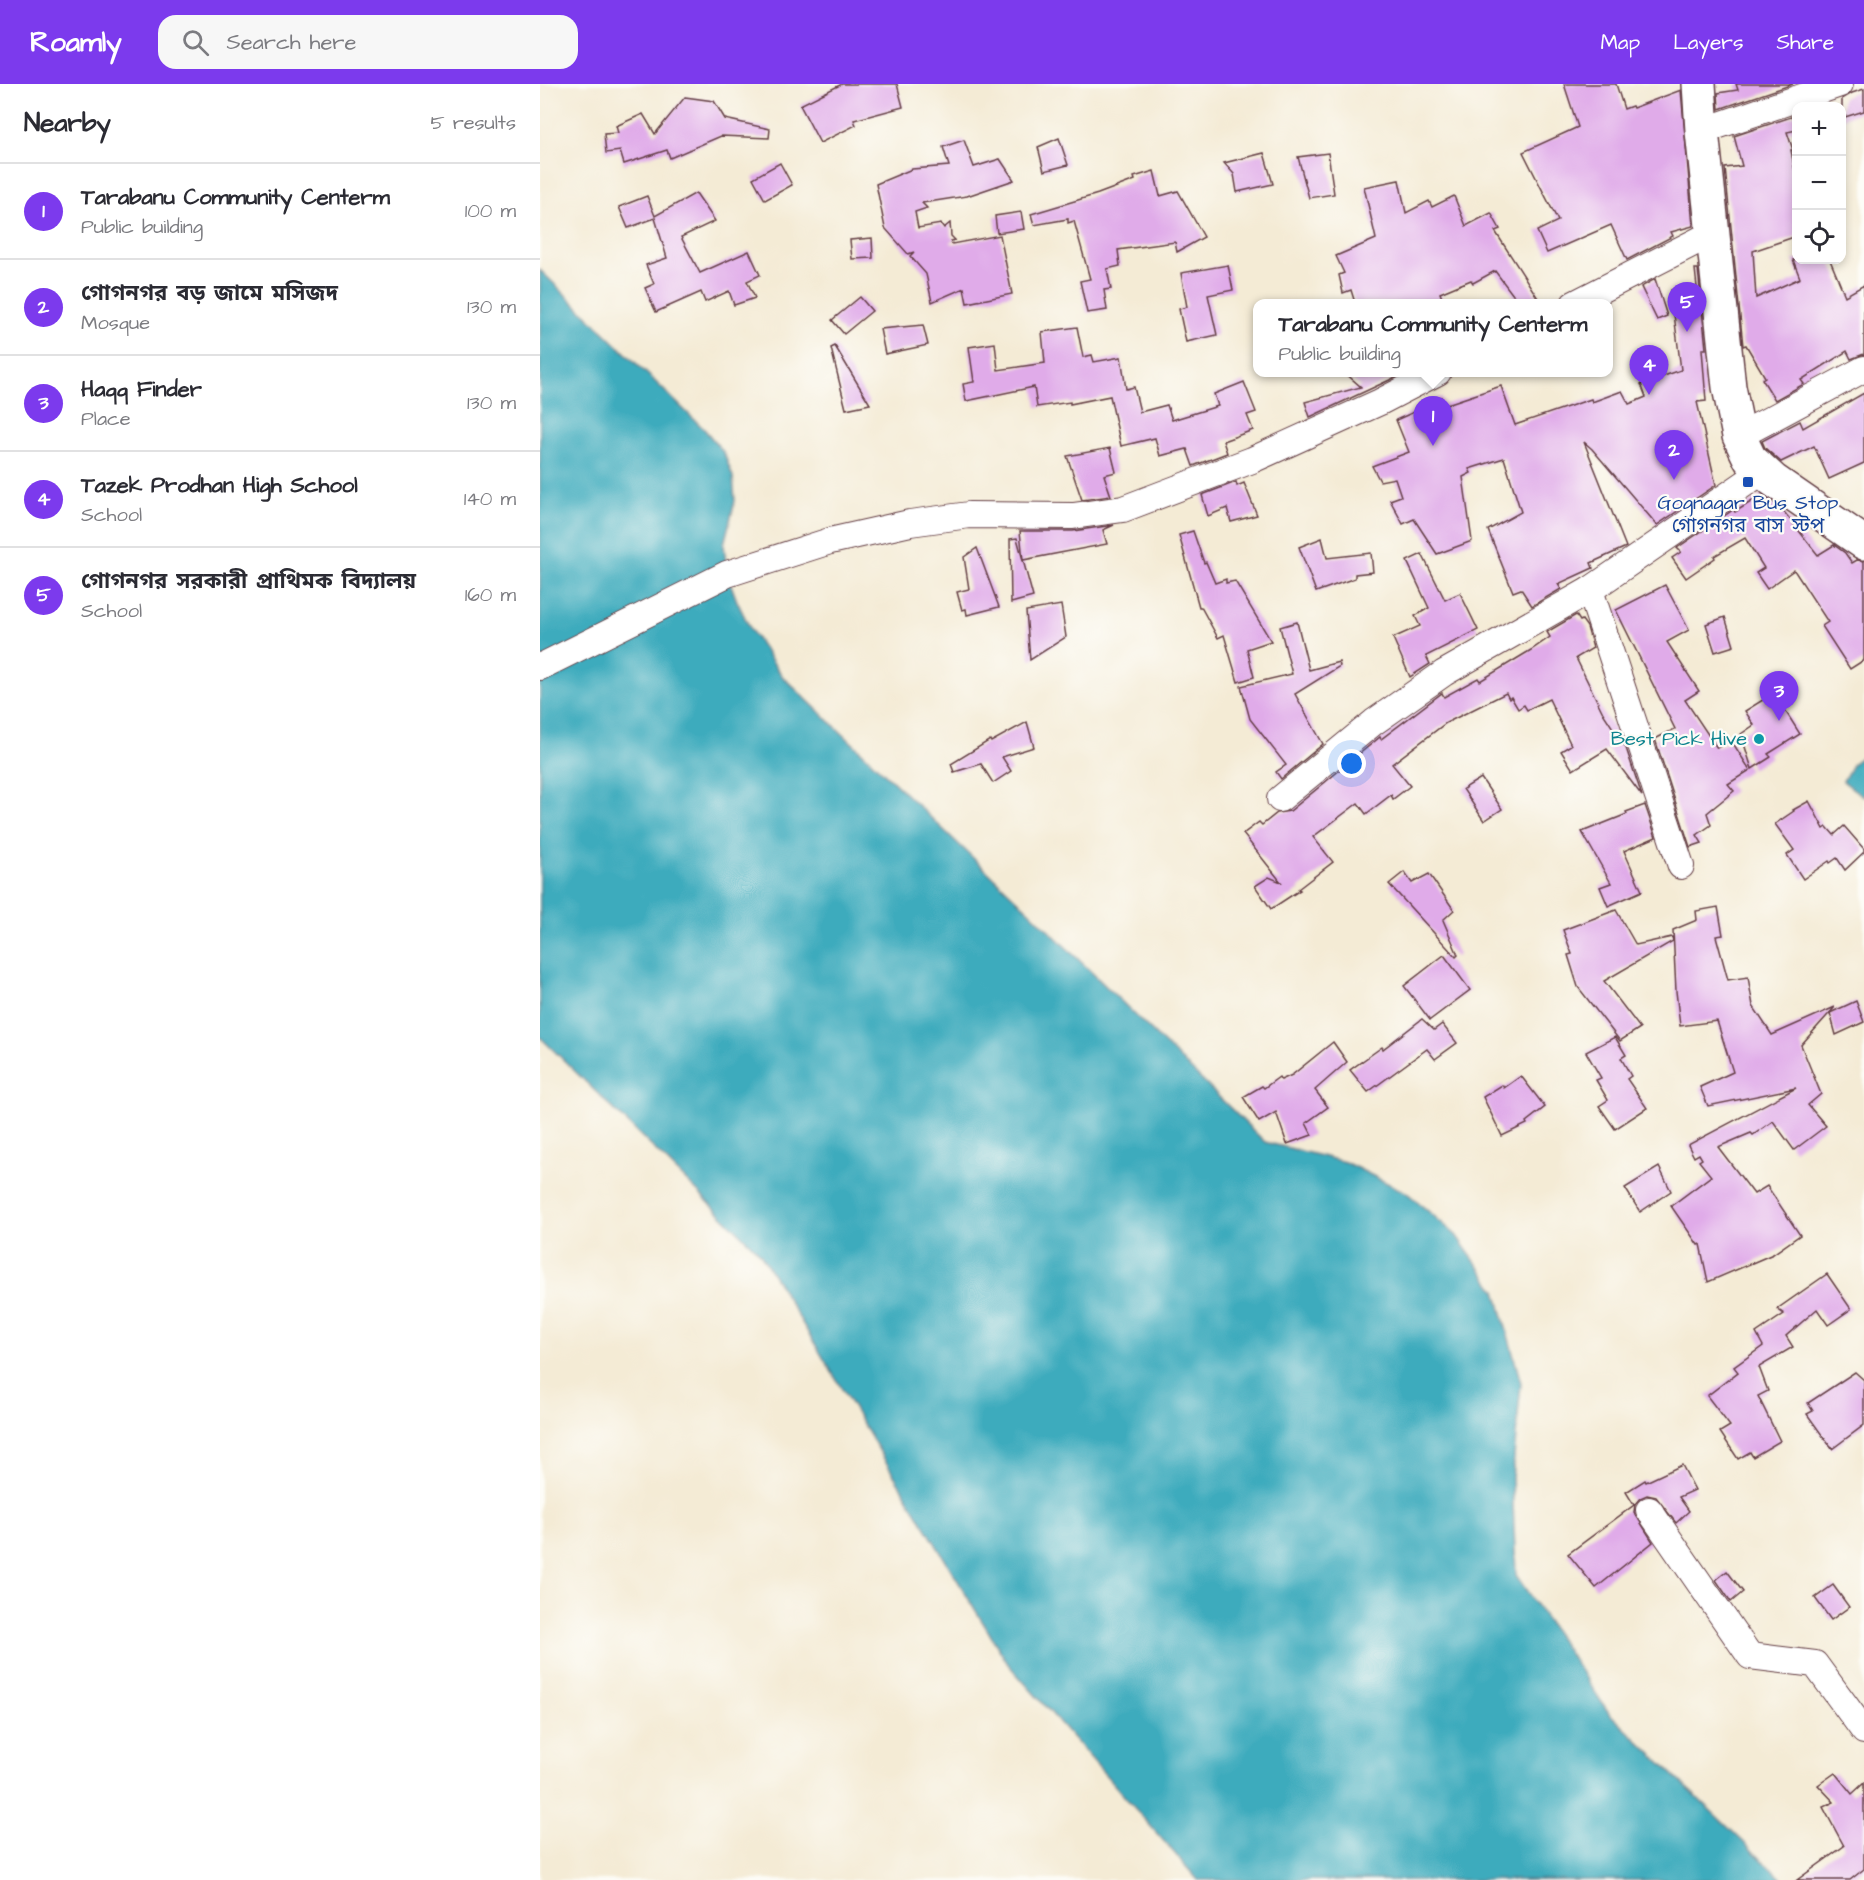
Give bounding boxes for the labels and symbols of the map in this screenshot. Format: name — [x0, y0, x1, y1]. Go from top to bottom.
pin: 5 — [1668, 282, 1706, 332]
pin: 4 — [1630, 346, 1668, 395]
pin: 1 — [1414, 396, 1452, 446]
pin: 2 — [1654, 430, 1694, 480]
marker: Gognagar Bus Stop গোগনগর বাস স্টপ — [1741, 475, 1755, 489]
place label: Gognagar Bus Stop গোগনগর বাস স্টপ — [1658, 489, 1838, 540]
pin: 3 — [1760, 672, 1798, 721]
place label: Best Pick Hive — [1611, 725, 1747, 753]
marker: Best Pick Hive — [1752, 732, 1766, 746]
your location — [1337, 749, 1366, 778]

